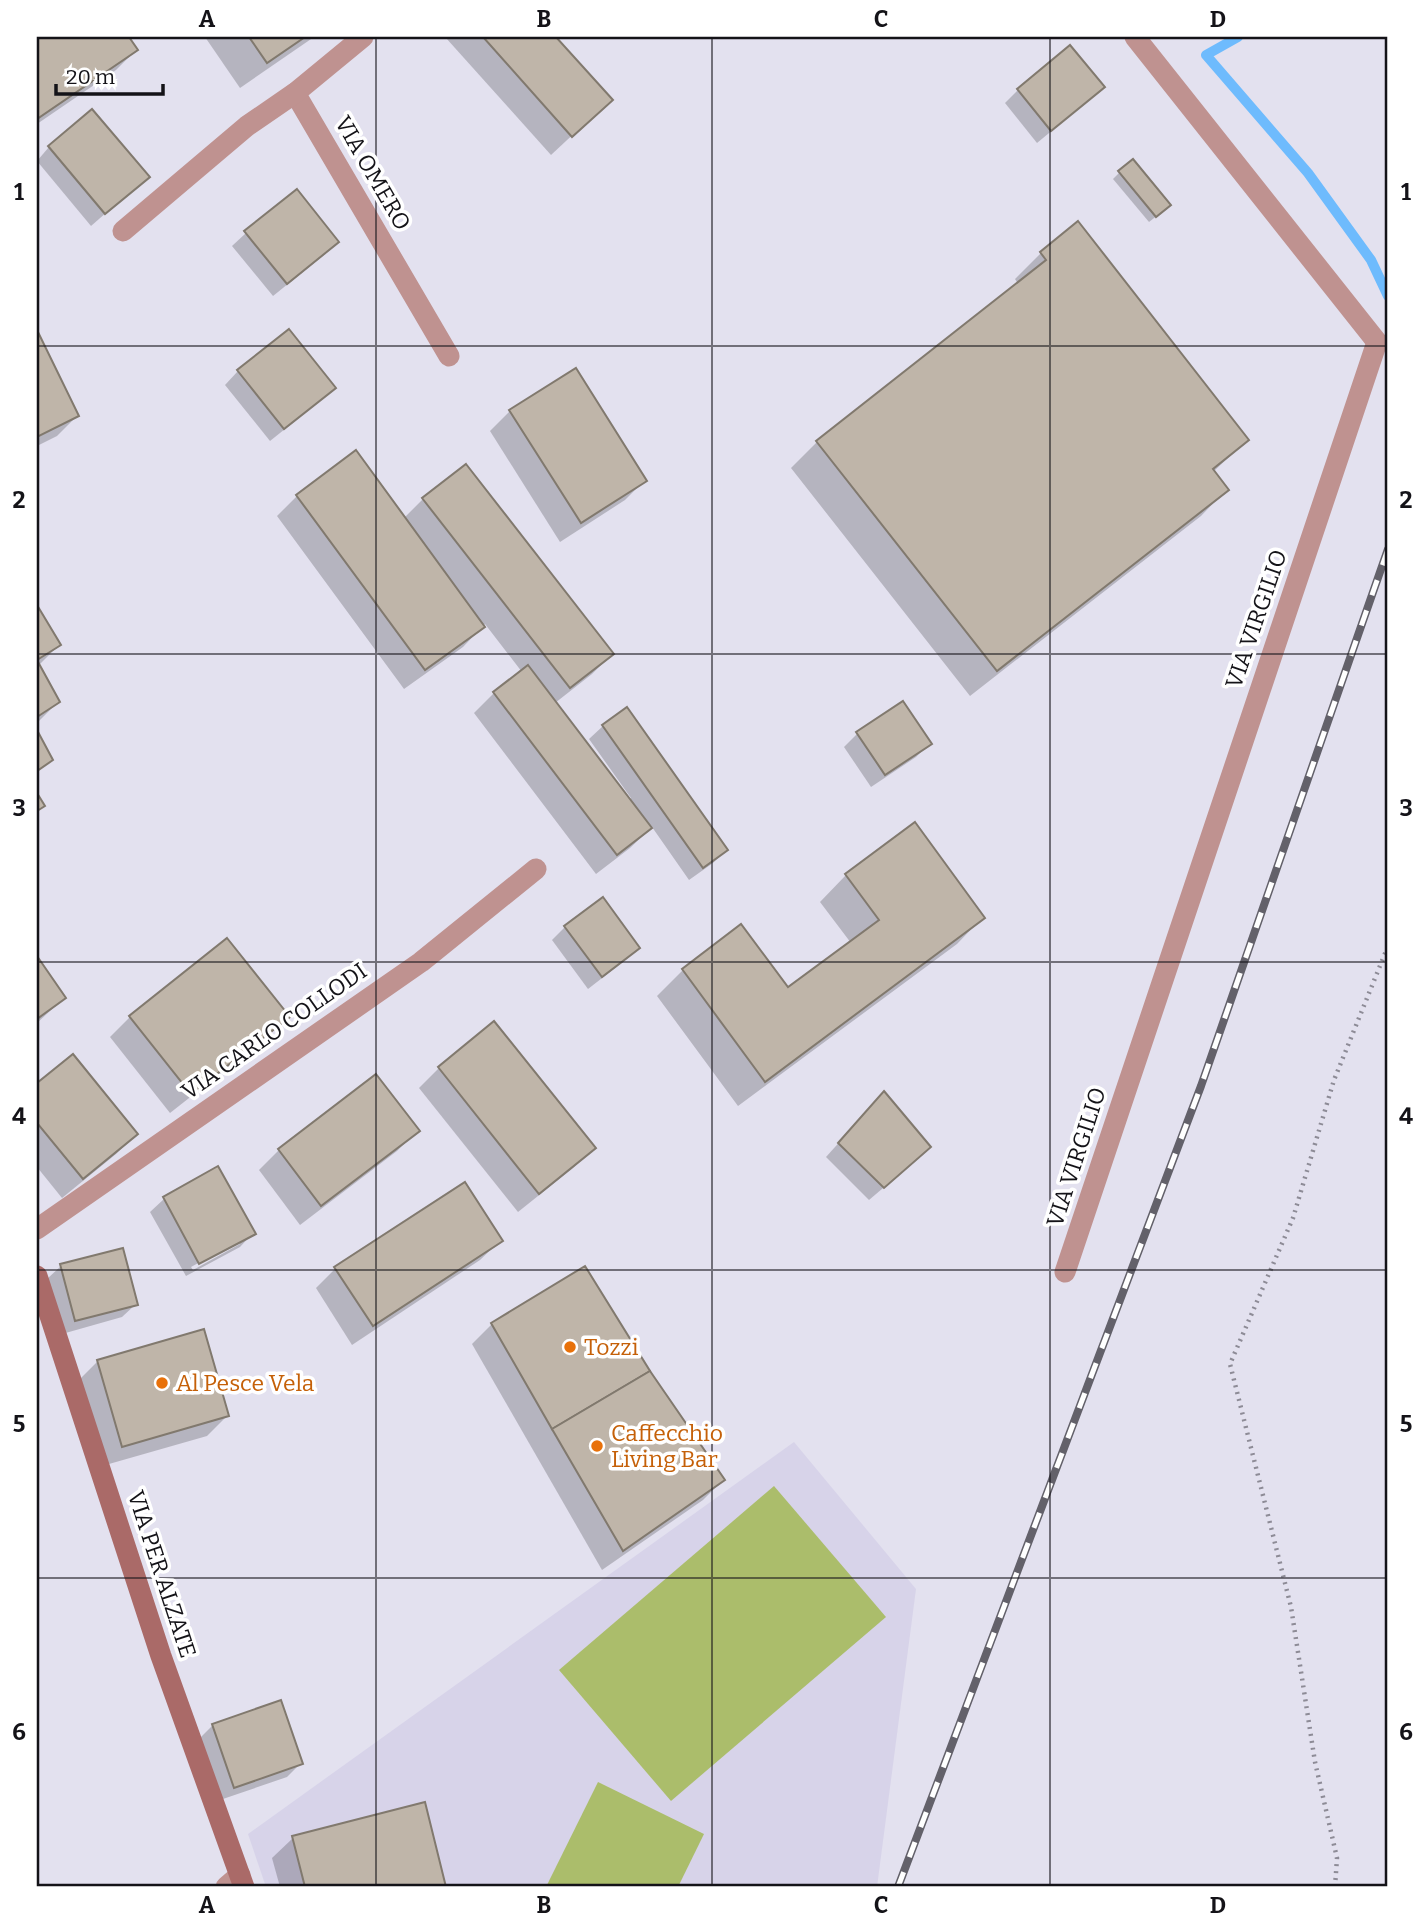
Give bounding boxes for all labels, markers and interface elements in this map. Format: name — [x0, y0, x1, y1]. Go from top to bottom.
text: A — [199, 5, 216, 33]
text: B — [537, 5, 551, 33]
text: C — [874, 5, 888, 33]
text: D — [1210, 5, 1226, 33]
scale bar — [56, 52, 163, 96]
text: 20 m — [66, 64, 115, 90]
street label: VIA OMERO — [329, 111, 417, 235]
text: 1 — [14, 178, 24, 206]
text: 1 — [1401, 178, 1411, 206]
text: 2 — [13, 486, 26, 514]
text: 2 — [1400, 486, 1413, 514]
street label: VIA VIRGILIO — [1219, 546, 1293, 692]
text: 3 — [12, 794, 26, 822]
text: 3 — [1399, 794, 1413, 822]
street label: VIA CARLO COLLODI — [176, 957, 372, 1105]
street label: VIA VIRGILIO — [1040, 1084, 1112, 1230]
text: 4 — [12, 1102, 26, 1130]
text: 4 — [1399, 1102, 1413, 1130]
place label: Tozzi — [584, 1333, 639, 1361]
marker: Tozzi — [562, 1339, 578, 1355]
place label: Al Pesce Vela — [176, 1369, 315, 1397]
marker: Al Pesce Vela — [154, 1375, 170, 1391]
text: 5 — [13, 1410, 25, 1438]
text: 5 — [1400, 1410, 1412, 1438]
place label: Caffecchio Living Bar — [611, 1419, 723, 1473]
marker: Caffecchio Living Bar — [589, 1438, 605, 1454]
street label: VIA PER ALZATE — [122, 1487, 202, 1661]
text: 6 — [12, 1718, 26, 1746]
text: 6 — [1399, 1718, 1413, 1746]
text: A — [199, 1891, 216, 1919]
text: B — [537, 1891, 551, 1919]
text: C — [874, 1891, 888, 1919]
text: D — [1210, 1891, 1226, 1919]

